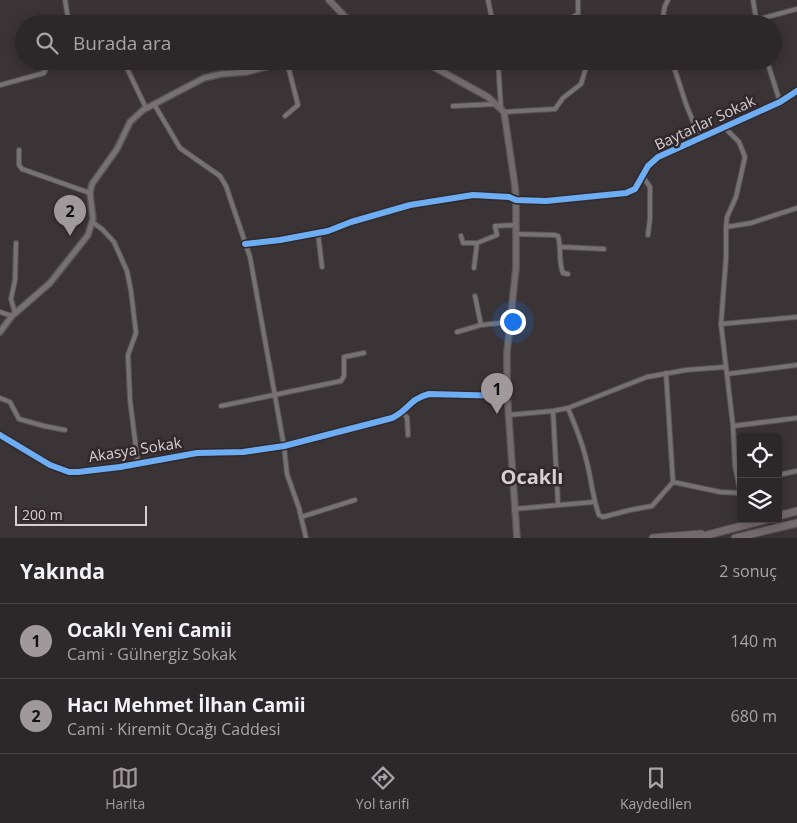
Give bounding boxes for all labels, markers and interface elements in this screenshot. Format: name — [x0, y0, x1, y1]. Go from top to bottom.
search box — [15, 15, 782, 70]
icon: search — [33, 29, 61, 57]
text: Burada ara — [73, 30, 171, 56]
street label: Baytarlar Sokak — [651, 90, 758, 154]
pin: 2 — [54, 195, 86, 236]
your location — [500, 309, 526, 335]
pin: 1 — [481, 373, 513, 414]
street label: Akasya Sokak — [87, 432, 183, 466]
map controls — [737, 433, 782, 523]
button: locate — [737, 433, 782, 478]
district label: Ocaklı — [501, 463, 563, 490]
button: layers — [737, 478, 782, 523]
scale bar — [15, 503, 148, 526]
text: 200 m — [22, 505, 63, 524]
text: Yakında — [20, 557, 105, 585]
text: 2 sonuç — [719, 560, 777, 582]
text: Ocaklı Yeni Camii — [67, 617, 232, 643]
text: 1 — [31, 630, 41, 652]
text: 140 m — [731, 630, 777, 652]
text: Cami · Gülnergiz Sokak — [67, 643, 237, 665]
text: Hacı Mehmet İlhan Camii — [67, 692, 306, 718]
text: 2 — [31, 705, 41, 727]
text: 680 m — [731, 705, 777, 727]
text: Cami · Kiremit Ocağı Caddesi — [67, 718, 280, 740]
tab: Harita — [105, 764, 145, 813]
tab: Yol tarifi — [356, 764, 409, 813]
tab: Kaydedilen — [620, 764, 692, 813]

